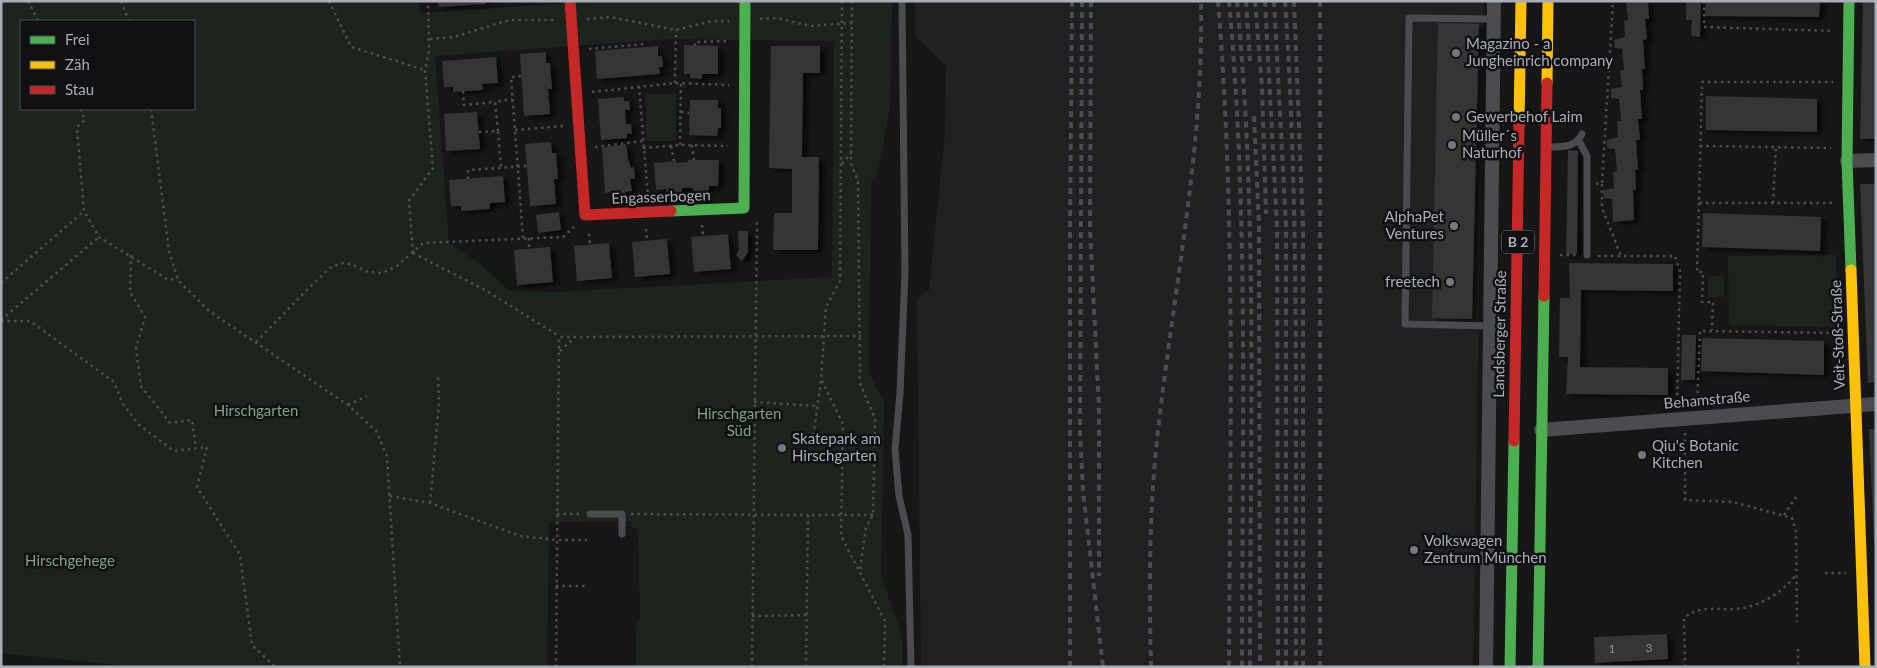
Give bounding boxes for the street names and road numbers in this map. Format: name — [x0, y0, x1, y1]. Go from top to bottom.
street label: Engasserbogen — [611, 185, 711, 207]
road number: B 2 — [1502, 230, 1534, 253]
street label: Landsberger Straße — [1489, 270, 1509, 398]
street label: Veit-Stoß-Straße — [1826, 280, 1848, 390]
street label: Behamstraße — [1663, 386, 1751, 412]

